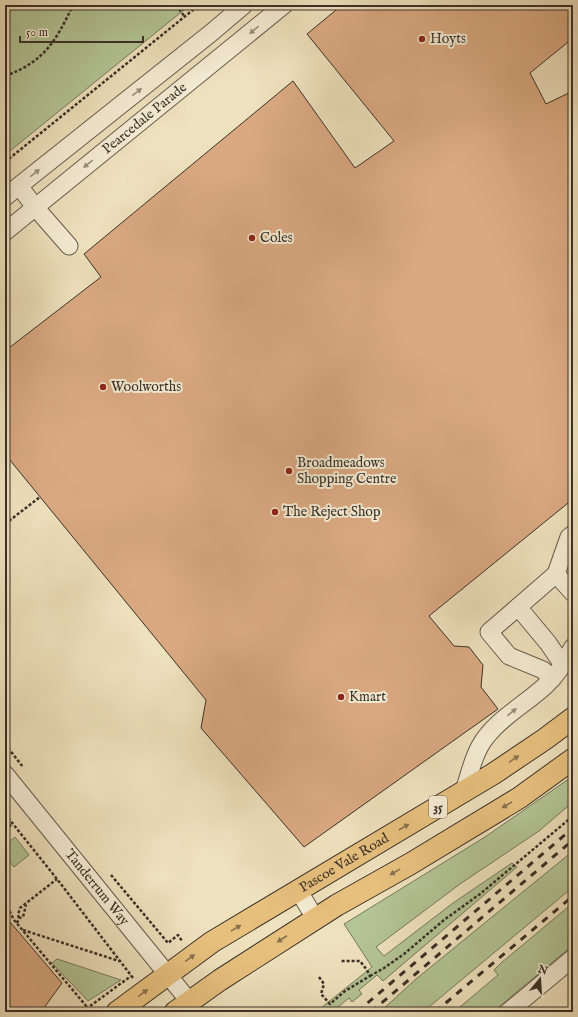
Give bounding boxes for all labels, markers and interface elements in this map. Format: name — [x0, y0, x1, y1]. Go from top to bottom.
scale bar — [20, 18, 143, 44]
text: 50 m — [26, 25, 48, 40]
one-way arrow — [248, 25, 259, 34]
place label: Hoyts — [430, 30, 466, 48]
marker: Hoyts — [417, 34, 427, 44]
street label: Pearcedale Parade — [99, 78, 191, 158]
one-way arrow — [132, 88, 143, 96]
one-way arrow — [82, 160, 93, 169]
one-way arrow — [30, 168, 41, 177]
place label: Coles — [260, 229, 293, 247]
marker: Coles — [247, 233, 257, 243]
place label: Woolworths — [111, 378, 181, 396]
marker: Woolworths — [98, 382, 108, 392]
place label: Broadmeadows Shopping Centre — [297, 454, 397, 488]
marker: Broadmeadows Shopping Centre — [284, 466, 294, 476]
place label: The Reject Shop — [283, 503, 381, 521]
marker: The Reject Shop — [270, 507, 280, 517]
place label: Kmart — [349, 688, 386, 706]
marker: Kmart — [336, 692, 346, 702]
one-way arrow — [507, 708, 518, 717]
one-way arrow — [509, 755, 520, 763]
road number: 35 — [429, 796, 447, 818]
one-way arrow — [502, 801, 512, 809]
one-way arrow — [398, 824, 410, 831]
street label: Pascoe Vale Road — [296, 829, 393, 897]
street label: Tanderrum Way — [61, 846, 133, 929]
one-way arrow — [389, 869, 401, 875]
one-way arrow — [230, 924, 242, 931]
one-way arrow — [276, 936, 288, 943]
one-way arrow — [185, 954, 195, 962]
north arrow — [520, 959, 560, 999]
text: N — [535, 962, 550, 979]
one-way arrow — [137, 989, 148, 997]

